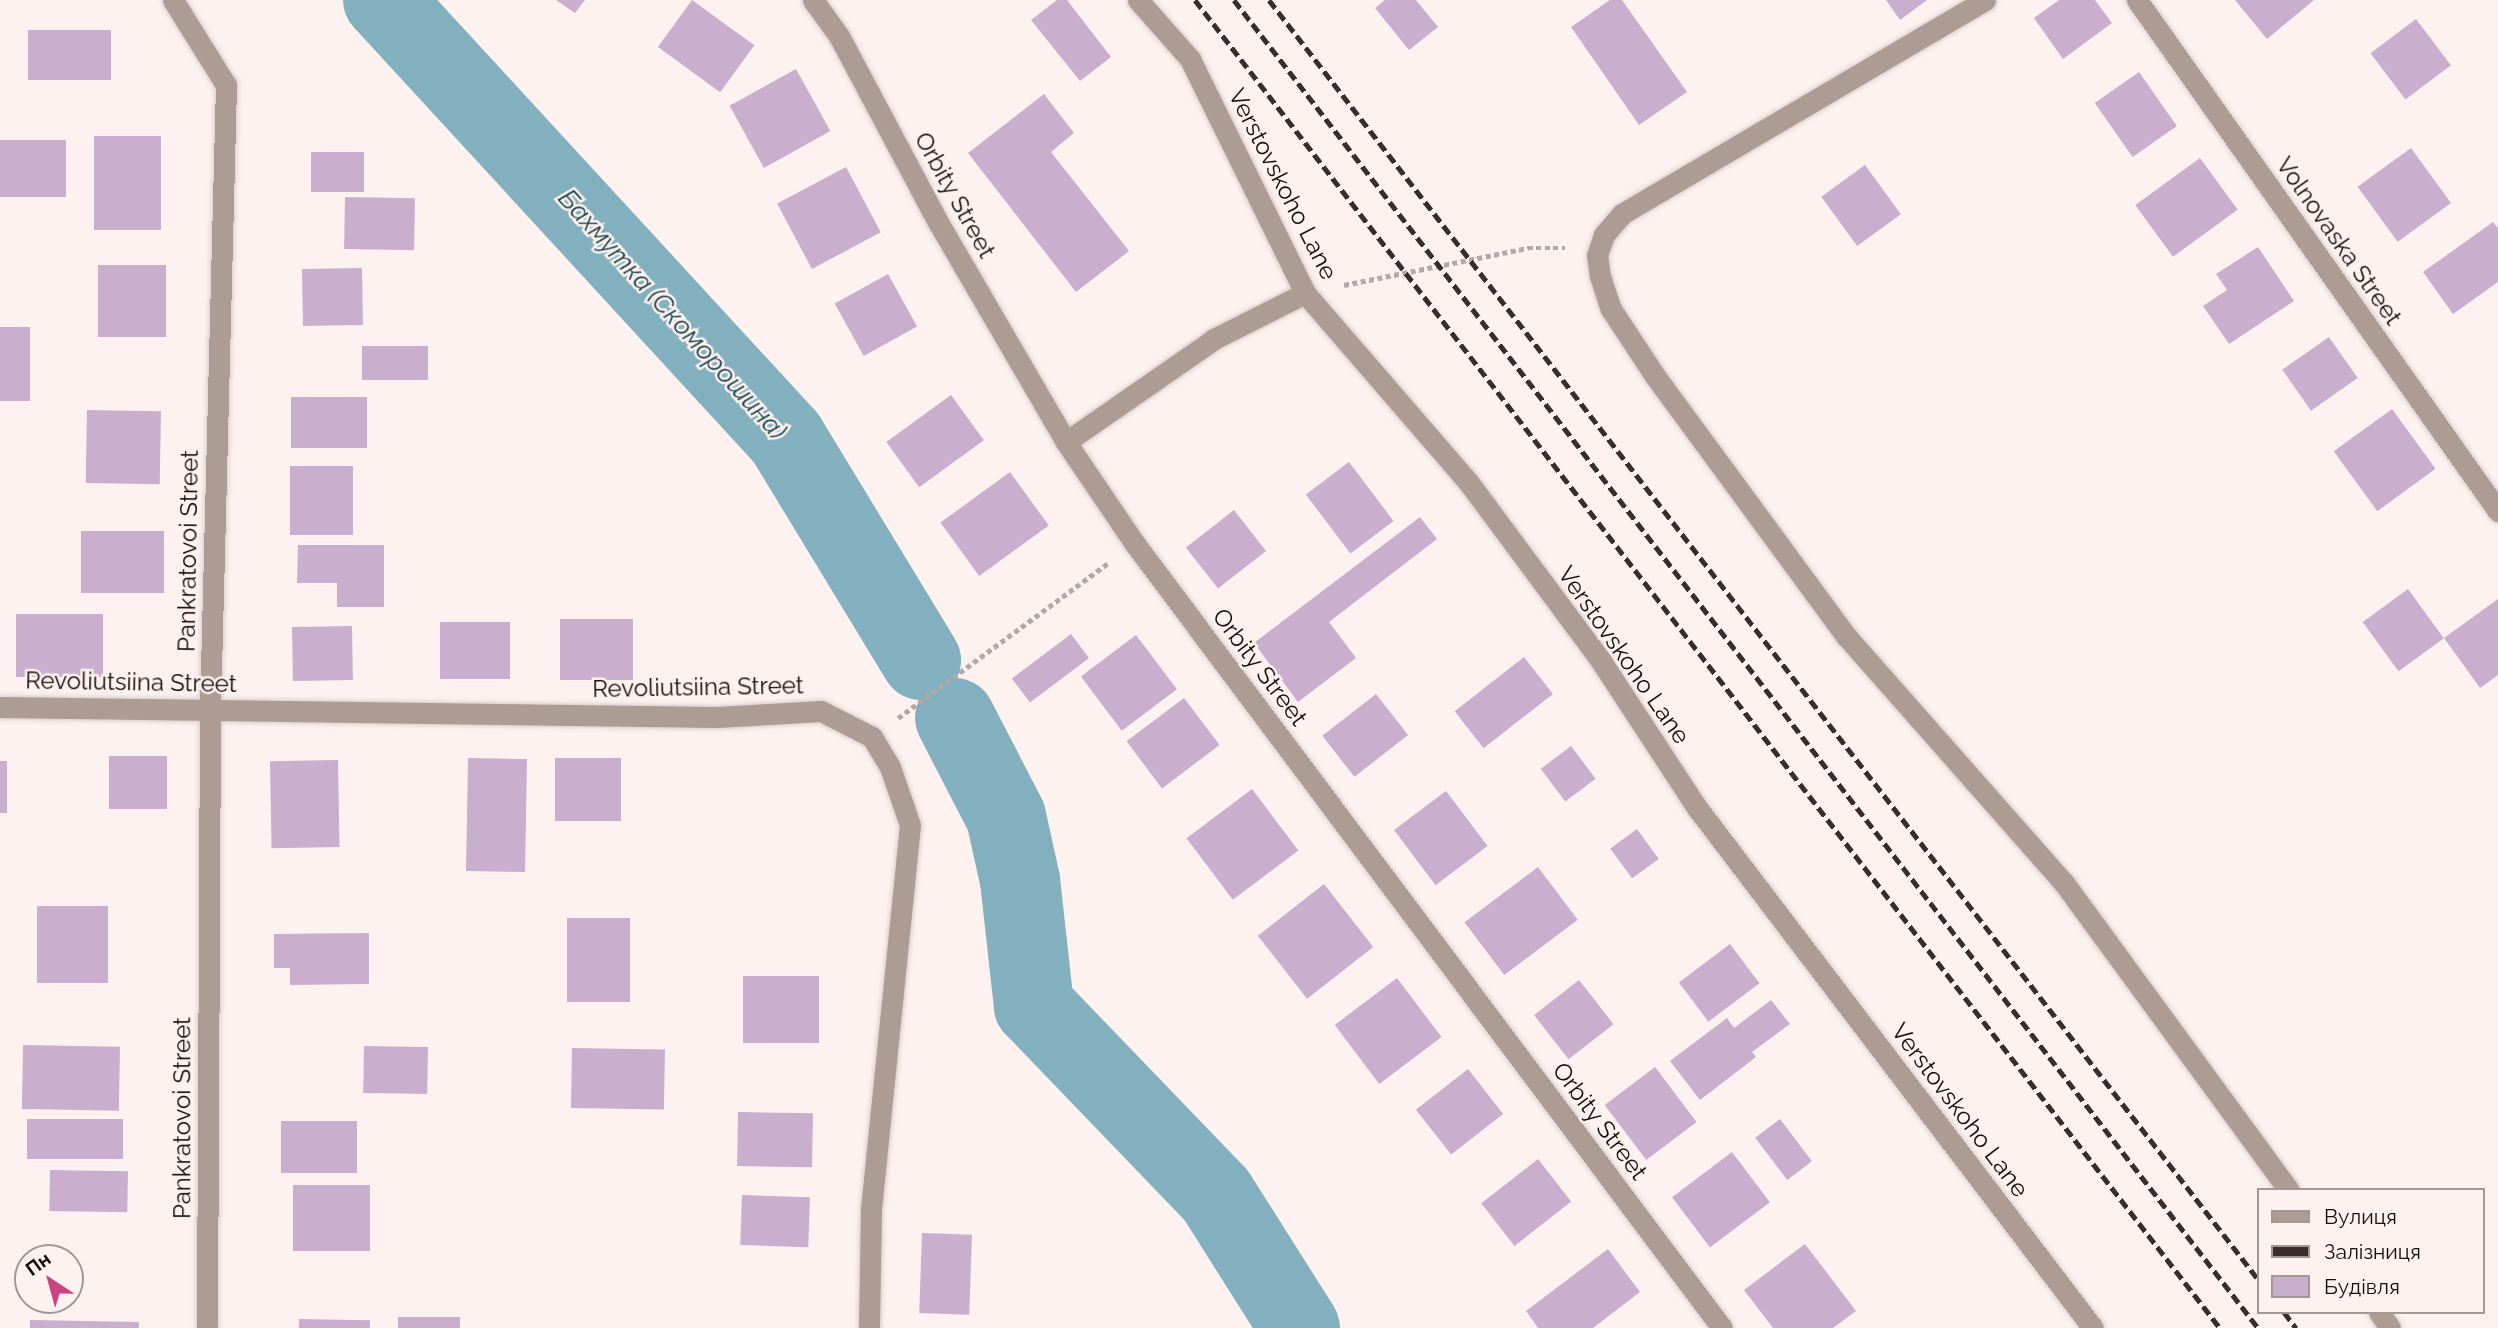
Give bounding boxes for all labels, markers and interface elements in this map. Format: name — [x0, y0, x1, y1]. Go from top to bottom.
street label: Verstovskoho Lane — [1222, 84, 1344, 284]
street label: Orbity Street — [908, 127, 1002, 263]
street label: Volnovaska Street — [2270, 151, 2408, 331]
water label: Бахмутка (Скоморошина) — [551, 183, 793, 447]
street label: Pankratovoi Street — [172, 450, 204, 652]
street label: Verstovskoho Lane — [1552, 561, 1696, 749]
street label: Orbity Street — [1206, 602, 1314, 732]
street label: Revoliutsiina Street — [25, 666, 237, 698]
street label: Revoliutsiina Street — [592, 671, 804, 703]
street label: Pankratovoi Street — [168, 1017, 196, 1219]
street label: Verstovskoho Lane — [1885, 1017, 2035, 1203]
street label: Orbity Street — [1546, 1056, 1654, 1186]
legend — [2256, 1188, 2484, 1314]
text: Вулиця — [2324, 1204, 2397, 1229]
text: Залізниця — [2324, 1239, 2421, 1264]
north arrow — [14, 1244, 84, 1314]
text: Пн — [21, 1247, 55, 1280]
text: Будівля — [2324, 1274, 2400, 1299]

